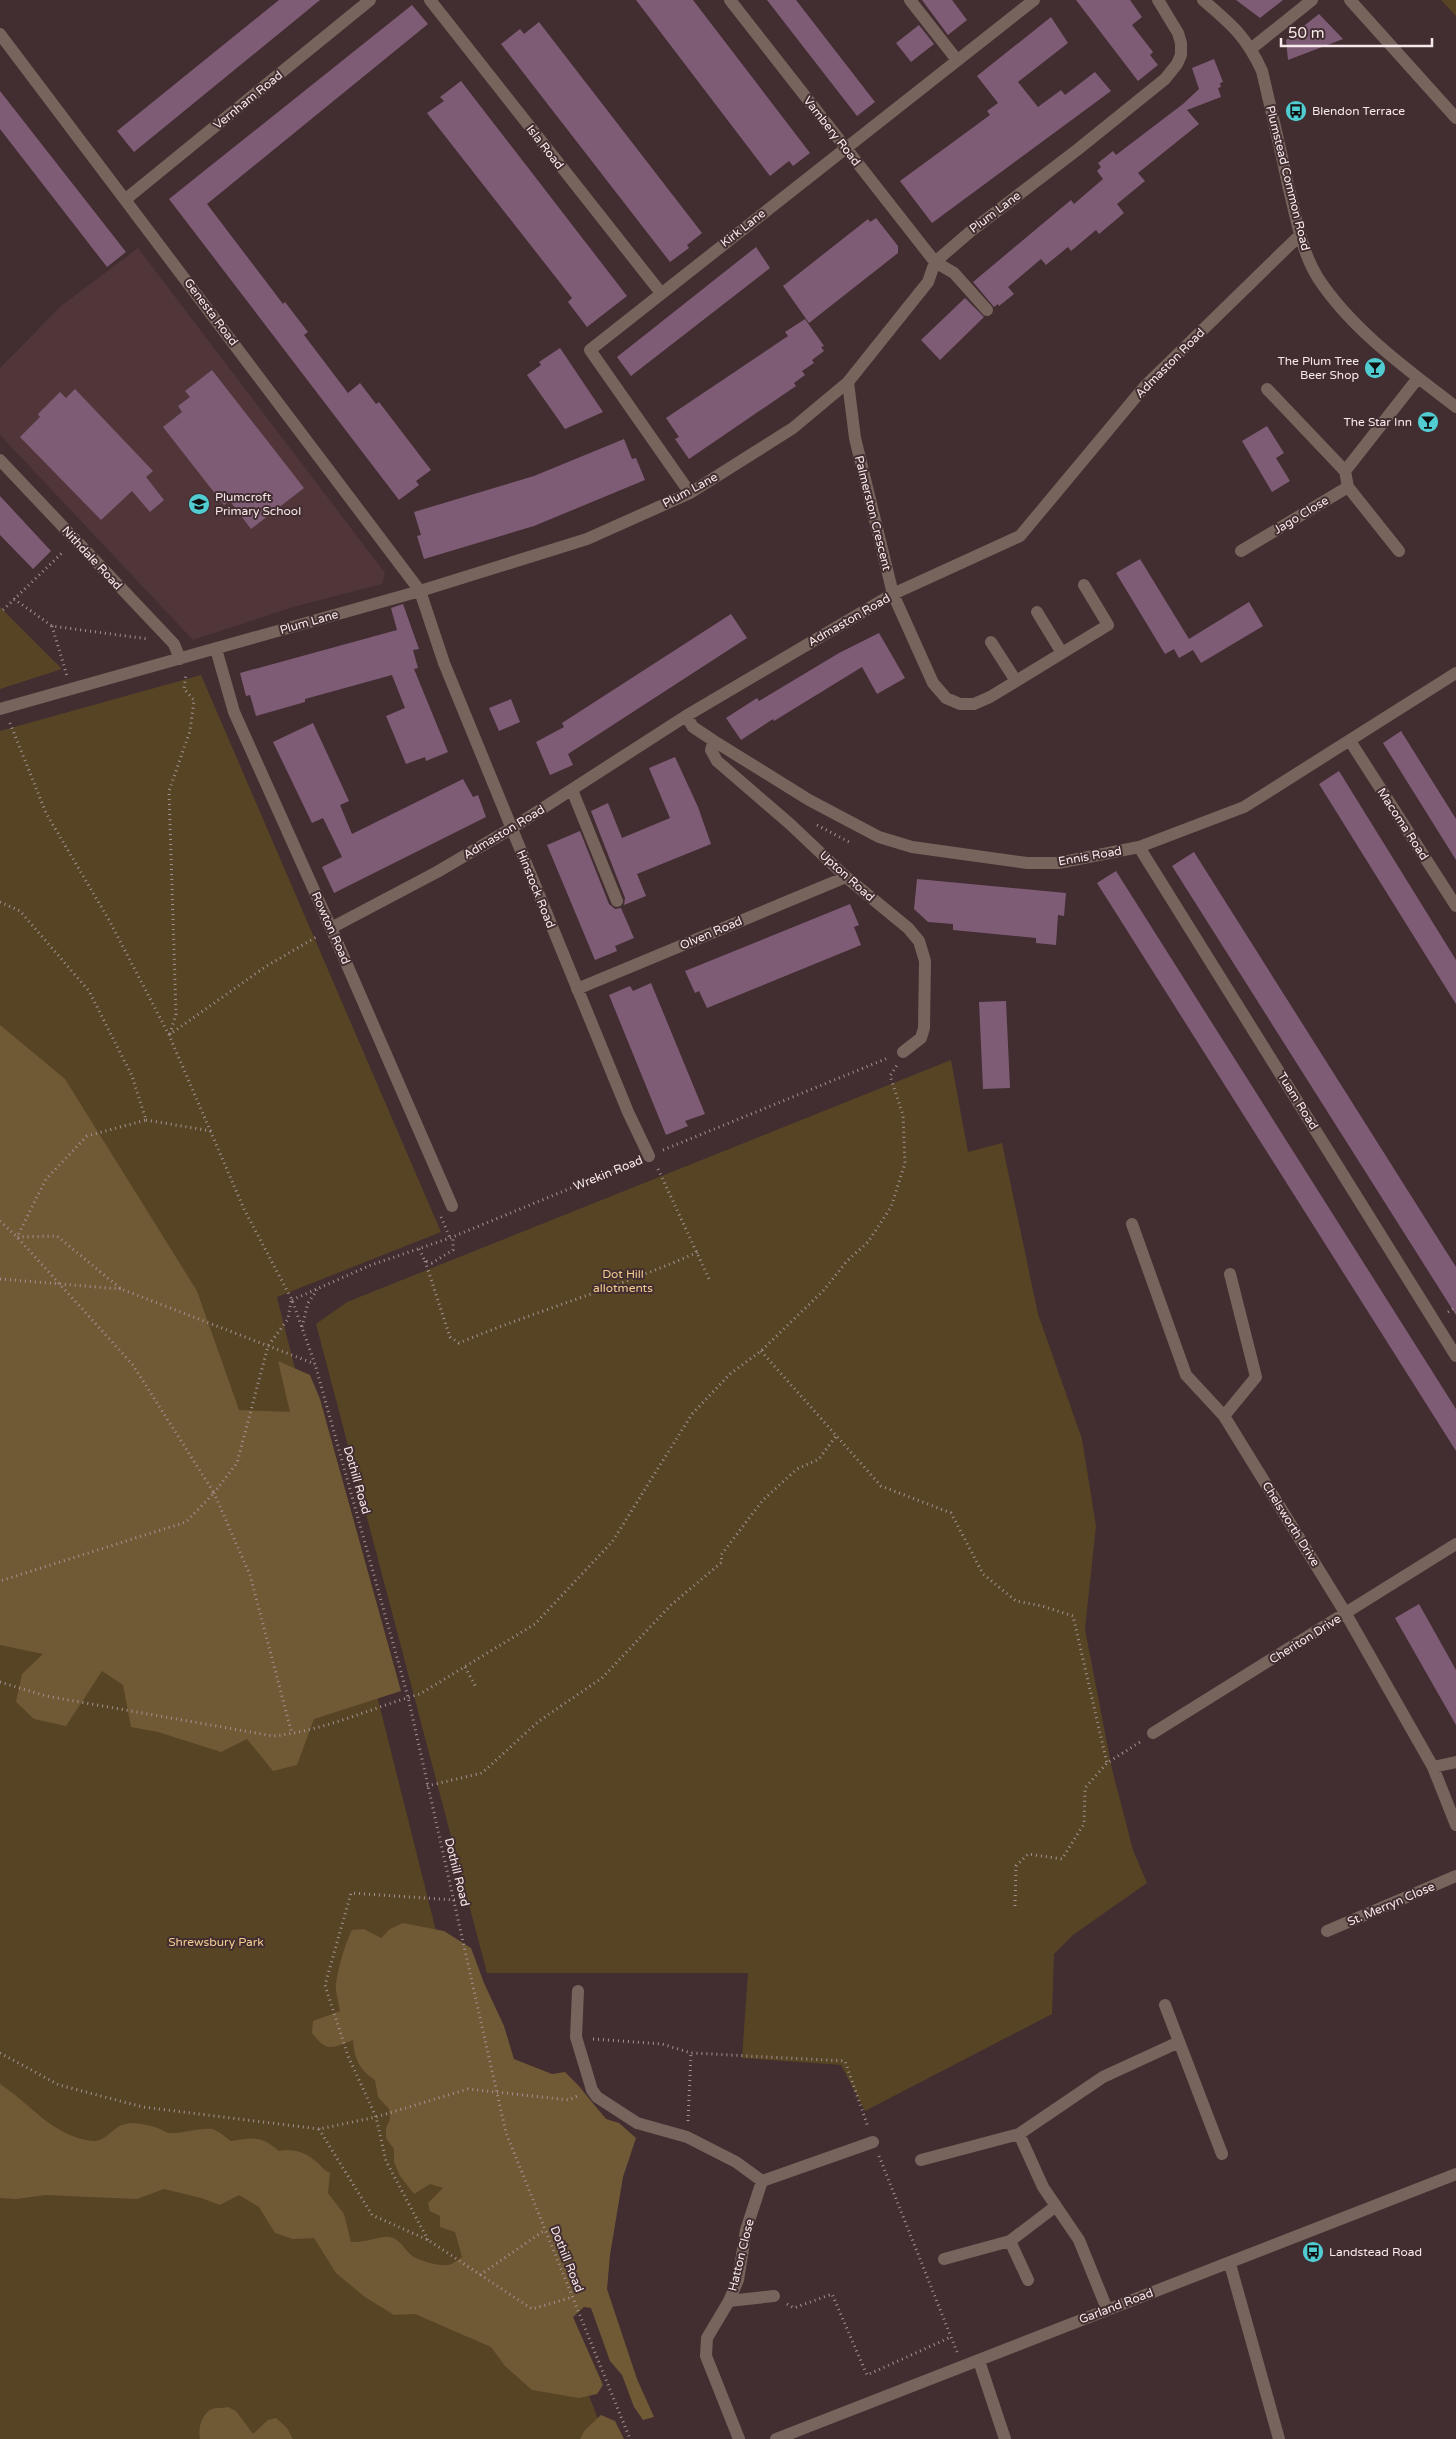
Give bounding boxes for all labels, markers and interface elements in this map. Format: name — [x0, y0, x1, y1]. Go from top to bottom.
scale bar — [1281, 15, 1432, 47]
text: 50 m — [1288, 24, 1325, 42]
street label: Vernham Road — [211, 68, 285, 132]
street label: Vambery Road — [801, 94, 863, 168]
bus stop icon: Blendon Terrace — [1284, 99, 1308, 123]
street label: Plumstead Common Road — [1263, 104, 1313, 252]
place label: Blendon Terrace — [1312, 104, 1405, 118]
street label: Isla Road — [523, 122, 567, 172]
street label: Plum Lane — [967, 188, 1023, 236]
street label: Kirk Lane — [718, 206, 768, 250]
street label: Genesta Road — [181, 276, 241, 348]
street label: Admaston Road — [1132, 325, 1208, 401]
place label: The Plum Tree Beer Shop — [1278, 354, 1359, 382]
bar icon: The Plum Tree Beer Shop — [1363, 356, 1387, 380]
bar icon: The Star Inn — [1416, 410, 1440, 434]
place label: The Star Inn — [1343, 415, 1412, 429]
street label: Palmerston Crescent — [852, 454, 894, 572]
street label: Plum Lane — [660, 470, 720, 510]
place label: Plumcroft Primary School — [215, 490, 301, 518]
school or university icon: Plumcroft Primary School — [187, 492, 211, 516]
street label: Jago Close — [1271, 493, 1331, 537]
street label: Nithdale Road — [59, 523, 125, 593]
street label: Admaston Road — [806, 591, 892, 649]
street label: Plum Lane — [278, 607, 340, 637]
street label: Macoma Road — [1375, 785, 1431, 863]
street label: Admaston Road — [461, 802, 547, 862]
street label: Ennis Road — [1057, 844, 1123, 868]
street label: Hinstock Road — [514, 848, 558, 930]
street label: Upton Road — [817, 848, 877, 904]
street label: Rowton Road — [309, 890, 353, 966]
street label: Olven Road — [678, 914, 744, 952]
street label: Tuam Road — [1275, 1070, 1321, 1132]
street label: Wrekin Road — [571, 1153, 645, 1193]
park label: Dot Hill allotments — [593, 1267, 653, 1295]
street label: Dothill Road — [341, 1444, 373, 1516]
street label: Chelsworth Drive — [1259, 1479, 1323, 1569]
street label: Cheriton Drive — [1267, 1611, 1344, 1667]
street label: Dothill Road — [442, 1836, 472, 1908]
street label: St. Merryn Close — [1345, 1879, 1437, 1929]
park label: Shrewsbury Park — [168, 1935, 264, 1949]
street label: Hatton Close — [725, 2217, 757, 2292]
street label: Dothill Road — [547, 2224, 587, 2294]
bus stop icon: Landstead Road — [1301, 2240, 1325, 2264]
place label: Landstead Road — [1329, 2245, 1422, 2259]
street label: Garland Road — [1077, 2285, 1155, 2327]

